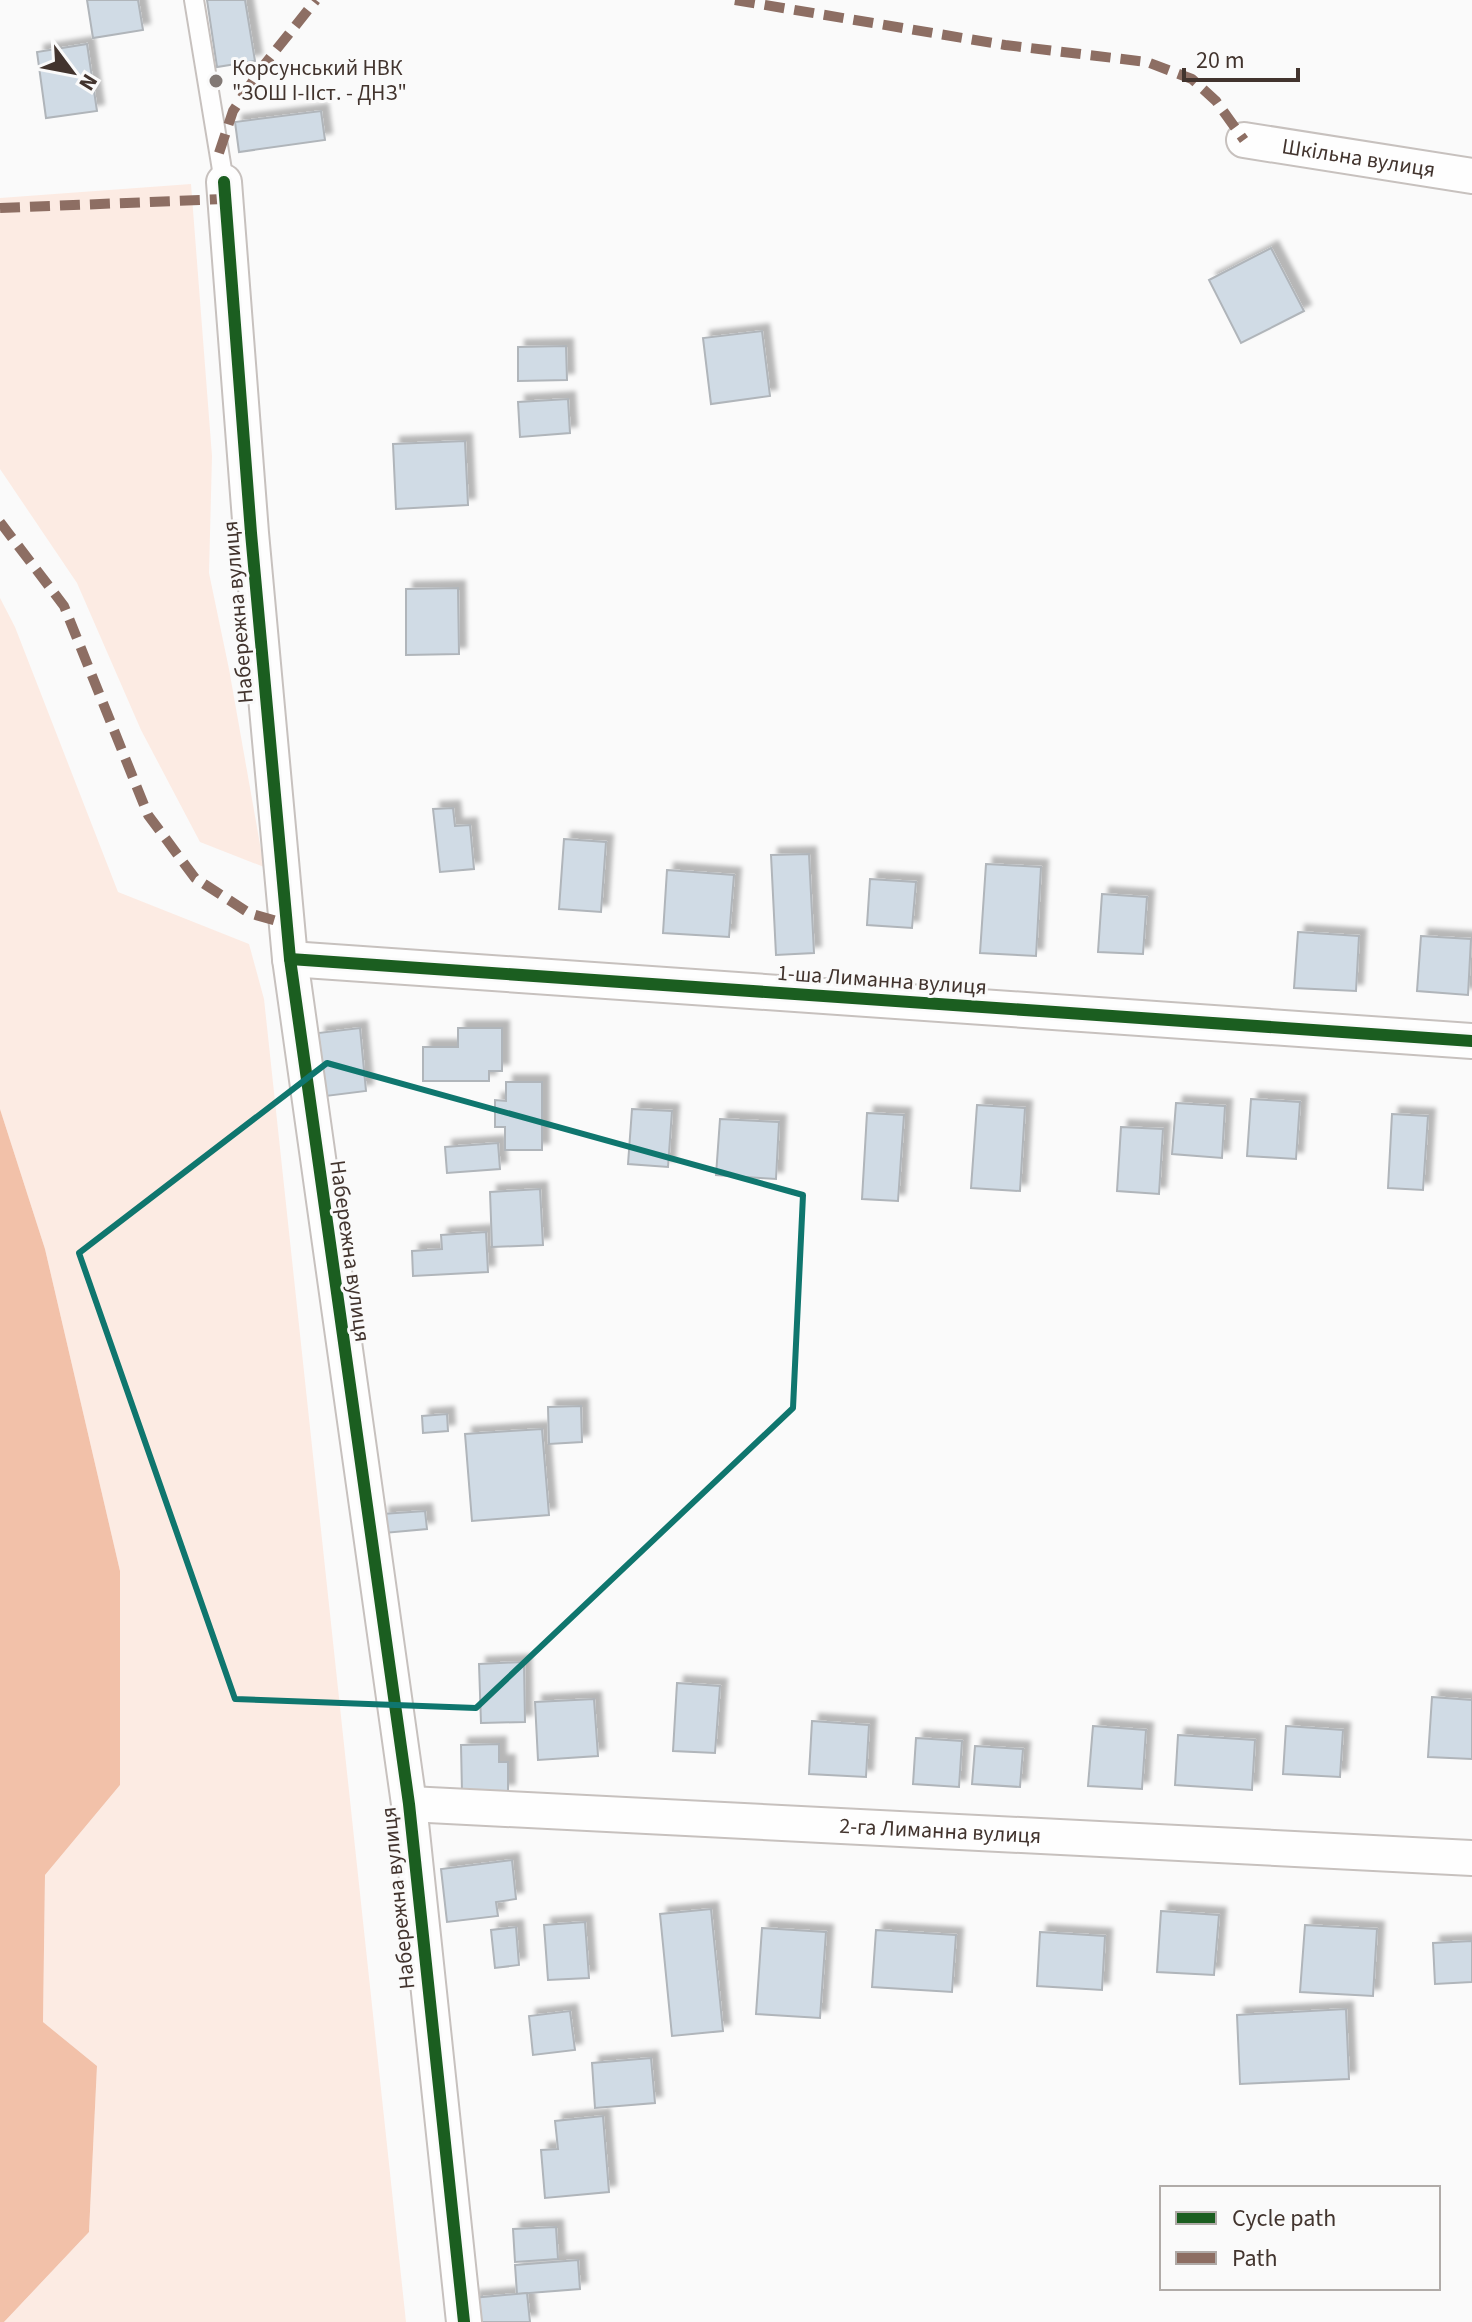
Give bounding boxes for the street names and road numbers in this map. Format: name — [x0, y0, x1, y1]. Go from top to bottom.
street label: Шкільна вулиця — [1280, 130, 1438, 186]
street label: Набережна вулиця — [214, 519, 262, 705]
street label: 1-ша Лиманна вулиця — [776, 957, 988, 1003]
street label: Набережна вулиця — [321, 1158, 379, 1344]
street label: Набережна вулиця — [373, 1805, 423, 1991]
street label: 2-га Лиманна вулиця — [839, 1810, 1042, 1852]

